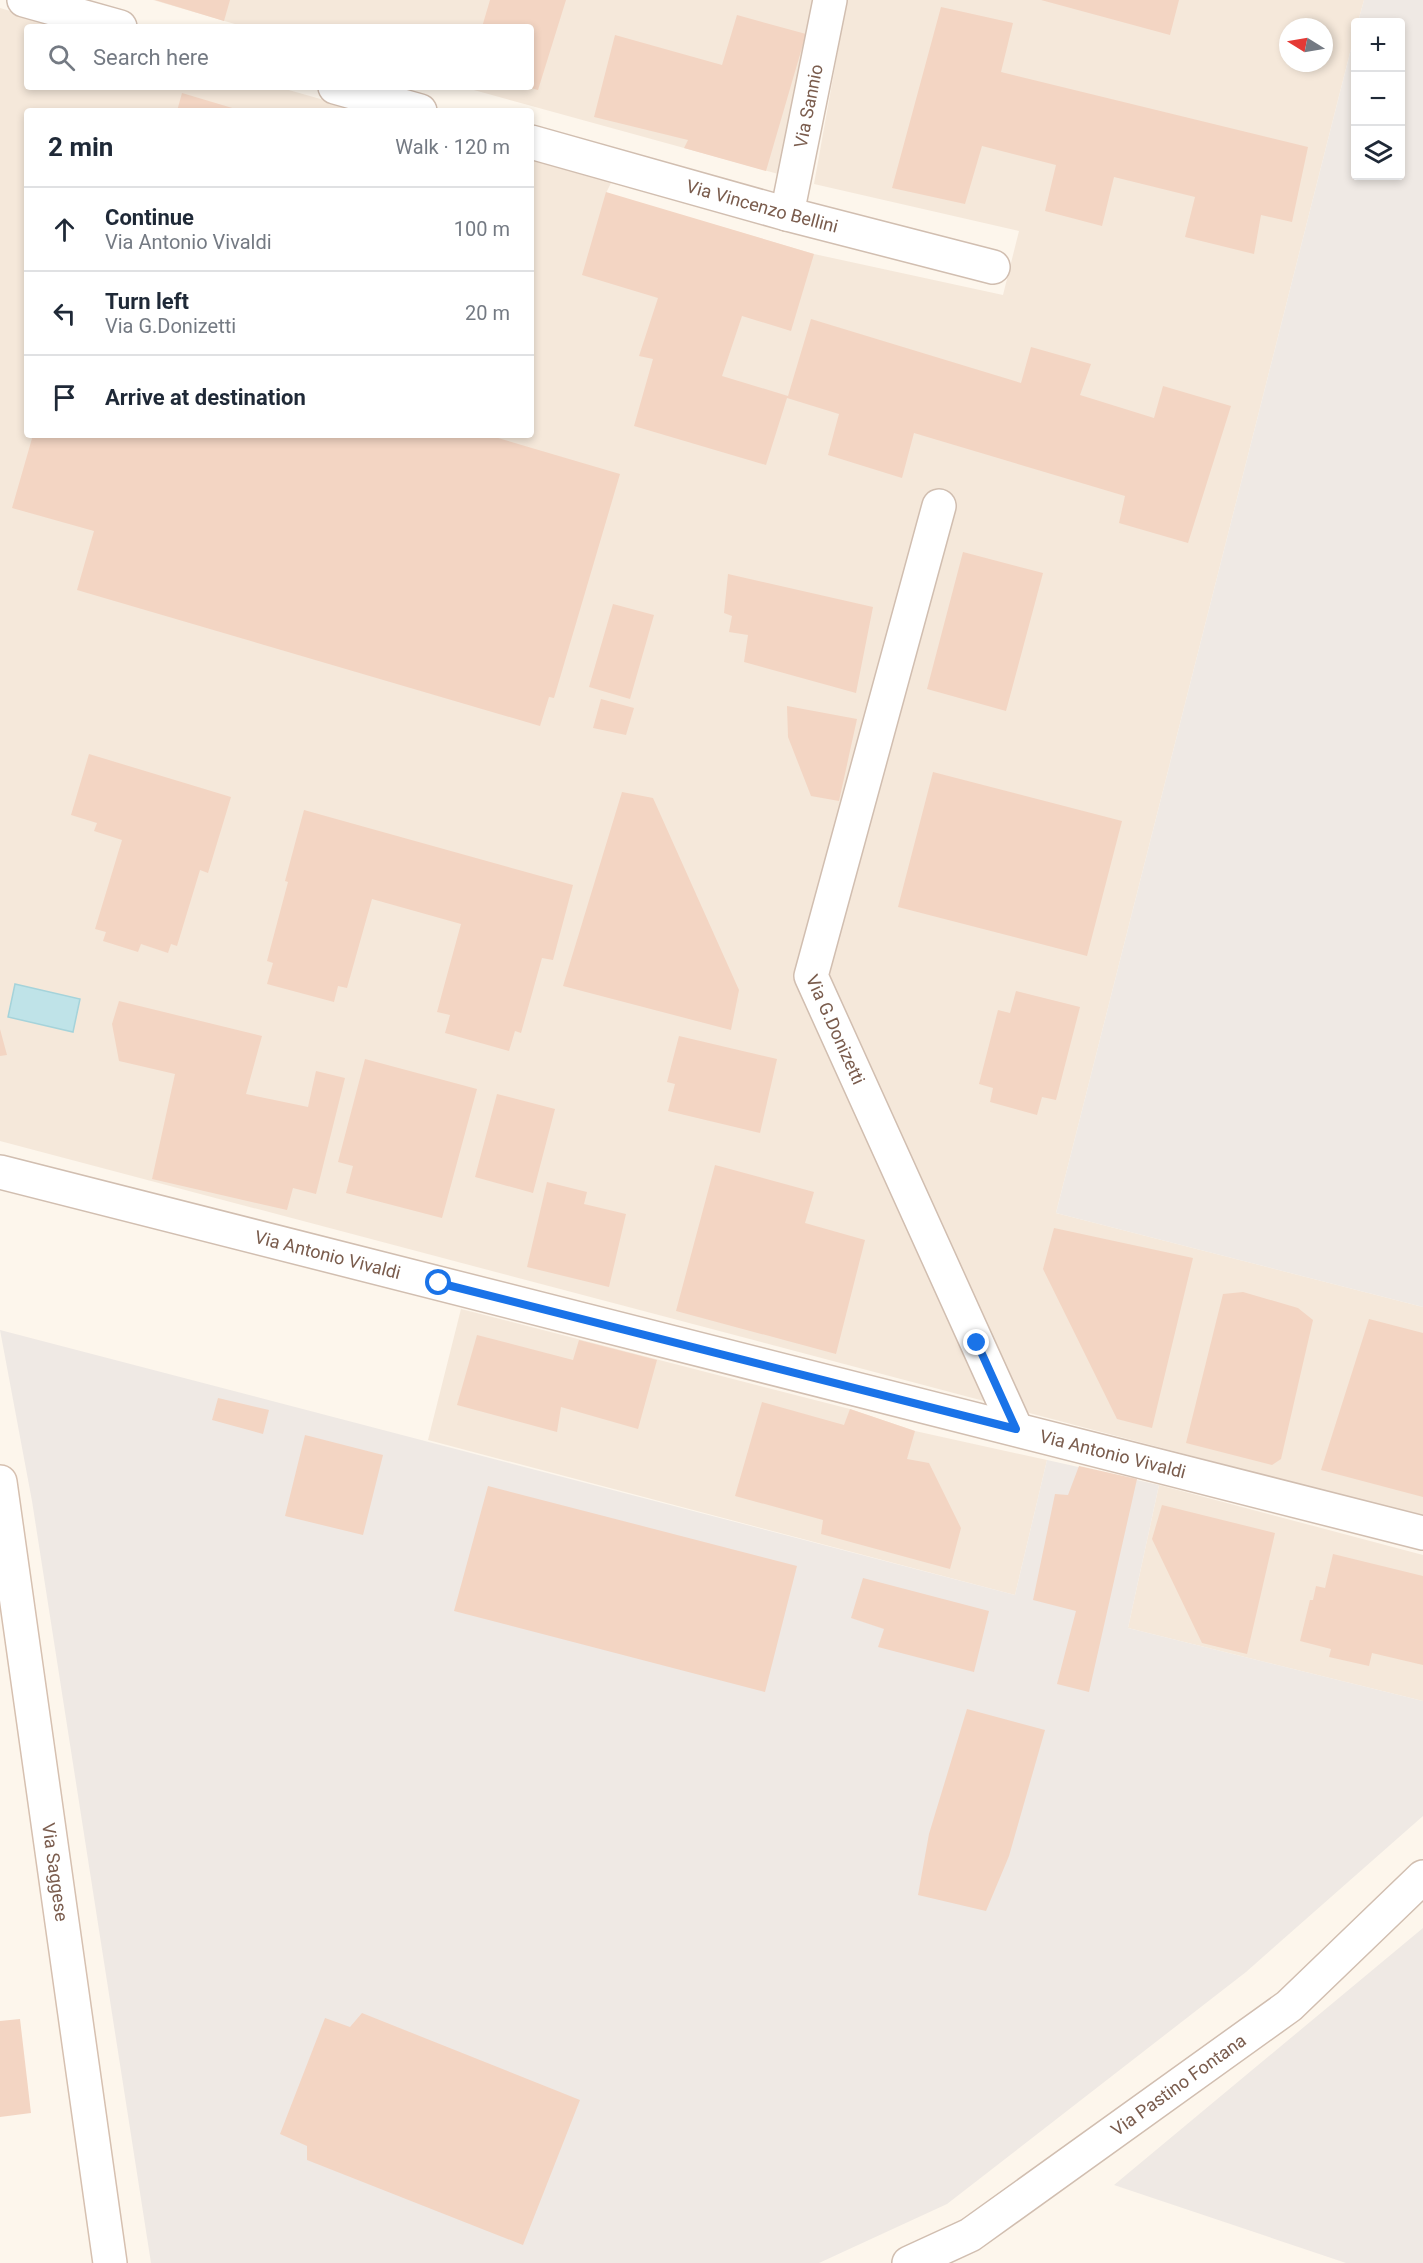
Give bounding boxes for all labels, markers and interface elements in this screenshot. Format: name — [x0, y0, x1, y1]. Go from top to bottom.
north arrow — [1279, 18, 1333, 72]
map controls — [1351, 18, 1405, 180]
button: + — [1351, 18, 1405, 72]
search box — [24, 24, 534, 90]
icon: search — [45, 41, 78, 74]
text: Search here — [93, 45, 209, 70]
street label: Via Sannio — [789, 62, 827, 150]
button: − — [1351, 72, 1405, 126]
button: layers — [1351, 126, 1405, 180]
text: 2 min — [48, 132, 113, 162]
text: Walk · 120 m — [395, 135, 510, 159]
street label: Via Vincenzo Bellini — [684, 175, 840, 237]
text: Continue — [105, 205, 194, 230]
icon: ahead — [48, 213, 81, 246]
text: 100 m — [454, 217, 510, 241]
text: Via Antonio Vivaldi — [105, 230, 272, 254]
text: Turn left — [105, 289, 189, 314]
icon: left — [48, 297, 81, 330]
text: 20 m — [465, 301, 510, 325]
text: Via G.Donizetti — [105, 314, 236, 338]
icon: arrive — [48, 381, 81, 414]
text: Arrive at destination — [105, 385, 306, 410]
street label: Via G.Donizetti — [802, 971, 870, 1088]
street label: Via Antonio Vivaldi — [252, 1226, 403, 1283]
route start — [425, 1269, 451, 1295]
route end — [963, 1329, 989, 1355]
street label: Via Antonio Vivaldi — [1038, 1425, 1188, 1482]
street label: Via Saggese — [38, 1821, 73, 1923]
street label: Via Pastino Fontana — [1107, 2029, 1250, 2140]

